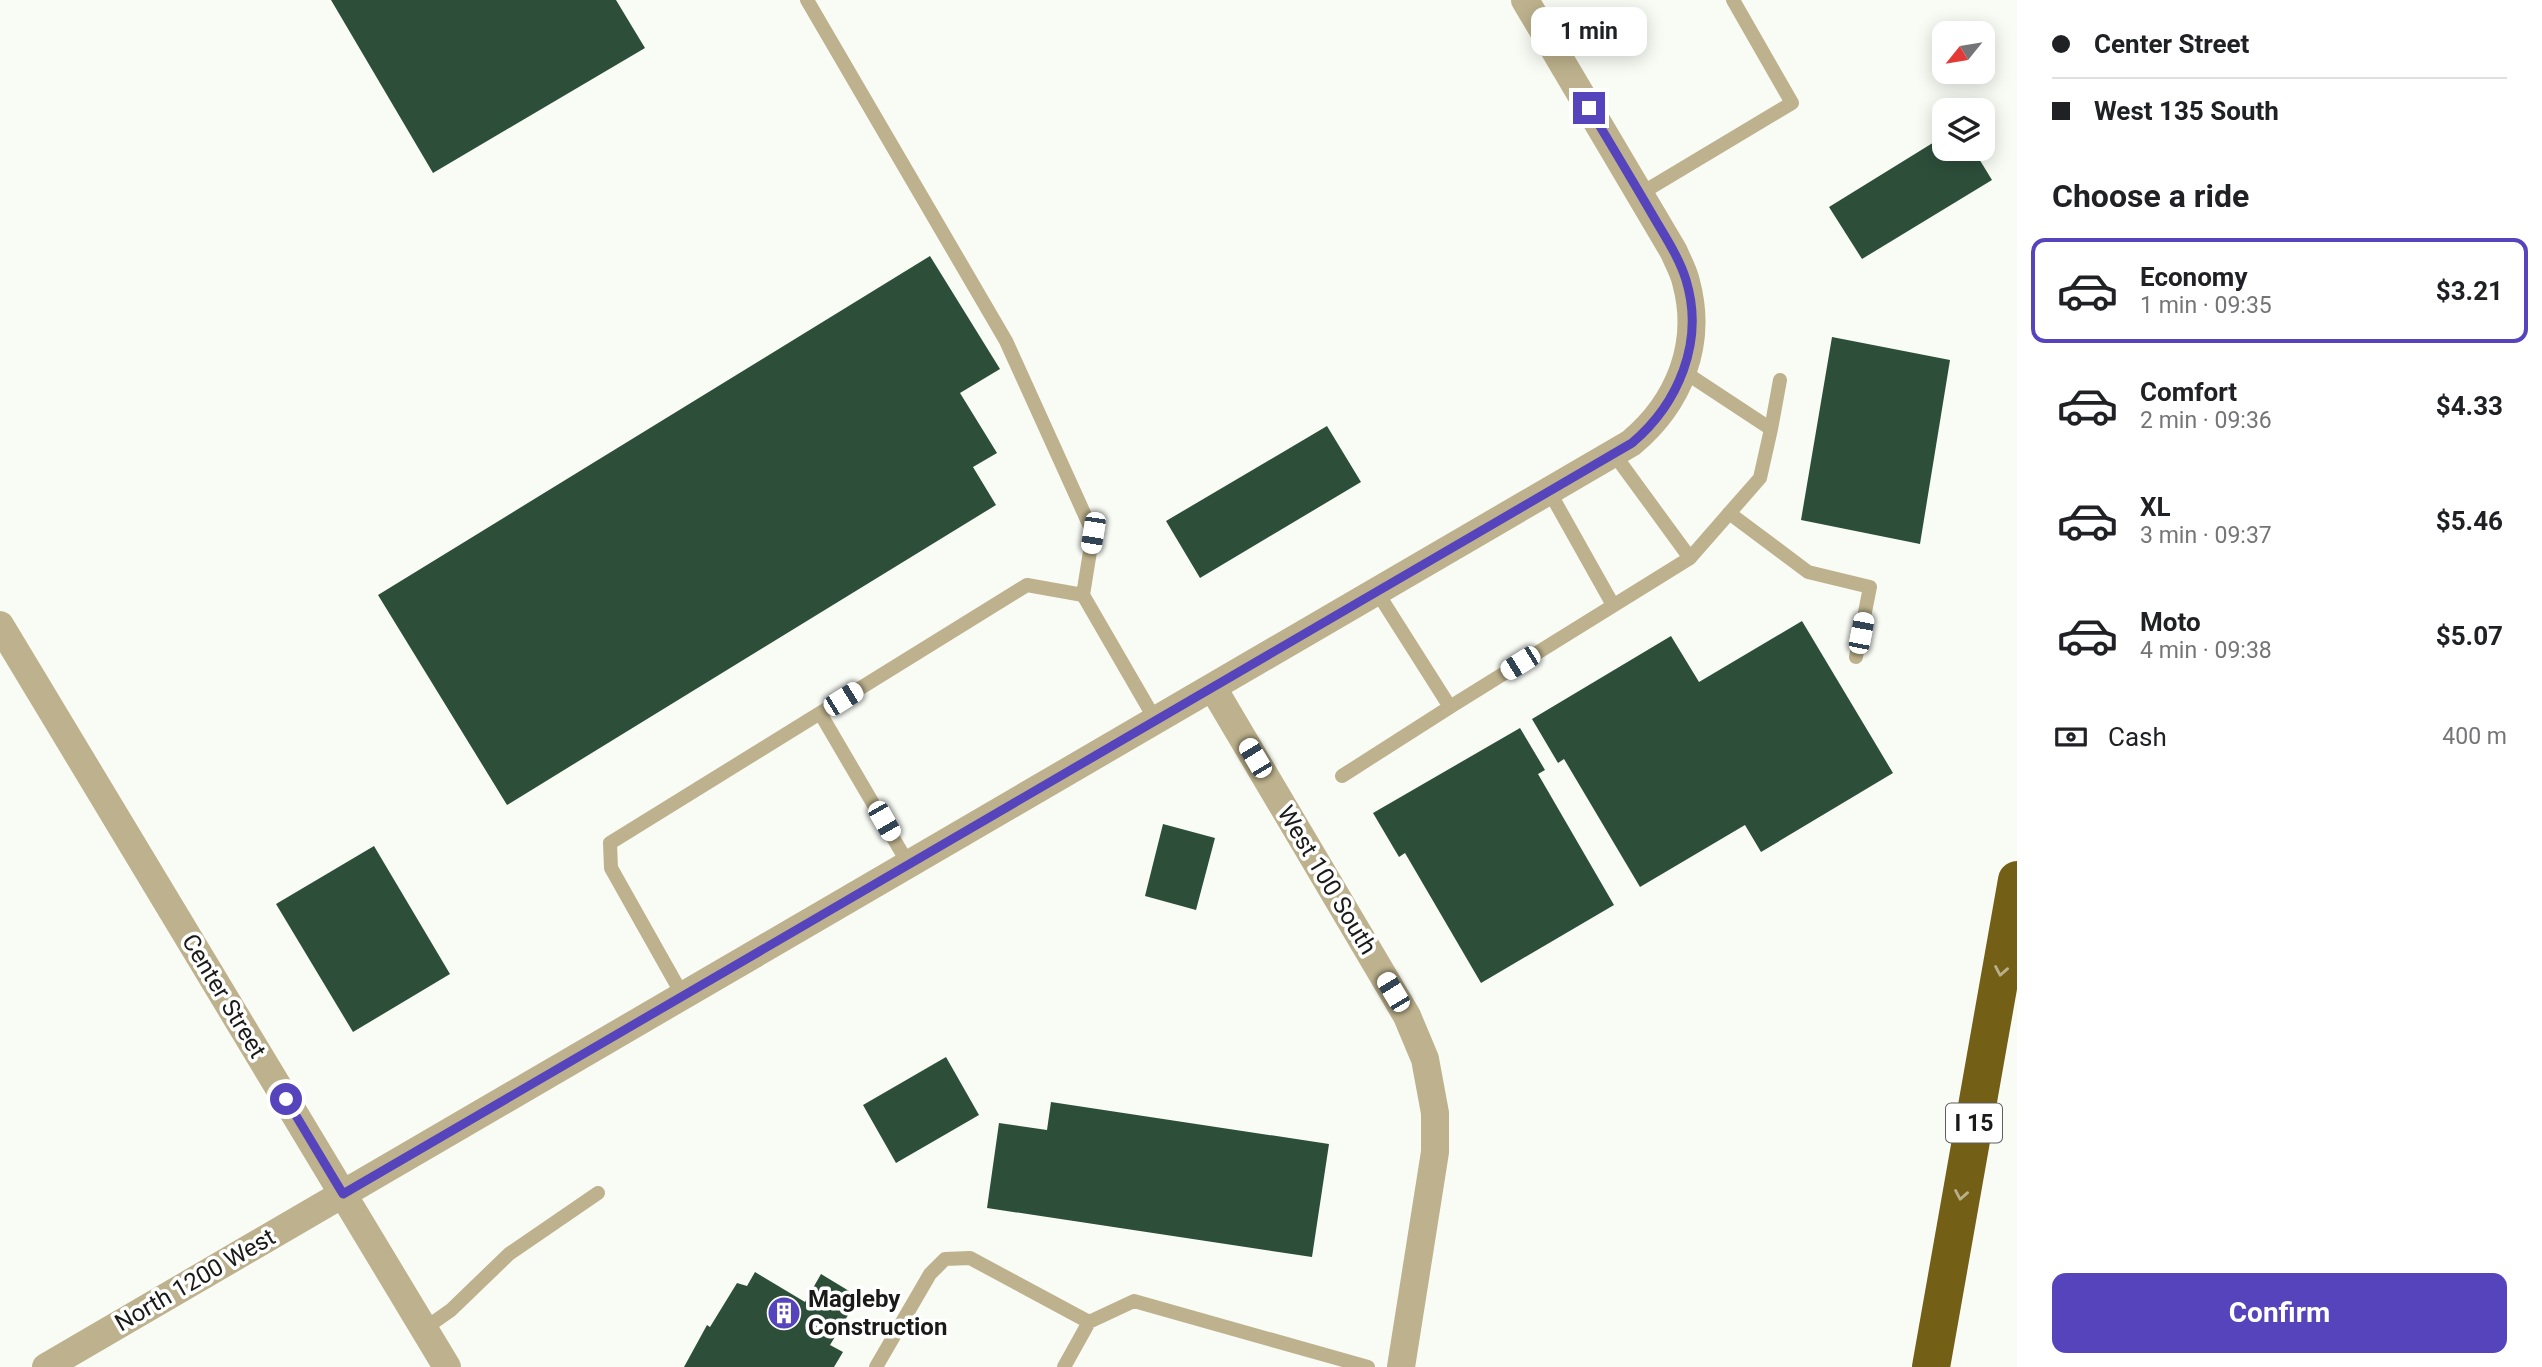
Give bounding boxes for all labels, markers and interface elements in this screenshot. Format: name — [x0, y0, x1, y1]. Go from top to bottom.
callout: 1 min — [1531, 7, 1647, 56]
text: 1 min — [1560, 18, 1618, 45]
north arrow — [1932, 21, 1995, 84]
map controls — [1932, 21, 1995, 161]
text: Center Street — [2094, 29, 2249, 59]
route end — [1573, 92, 1605, 124]
text: West 135 South — [2094, 96, 2279, 126]
button: layers — [1932, 98, 1995, 161]
text: Choose a ride — [2052, 177, 2249, 215]
icon: car — [2056, 259, 2119, 322]
text: Economy — [2140, 262, 2247, 292]
text: $3.21 — [2436, 276, 2503, 306]
text: 1 min · 09:35 — [2140, 292, 2272, 319]
icon: car — [2056, 374, 2119, 437]
text: Comfort — [2140, 377, 2237, 407]
text: $4.33 — [2436, 391, 2503, 421]
text: 2 min · 09:36 — [2140, 407, 2272, 434]
icon: car — [2056, 489, 2119, 552]
text: XL — [2140, 492, 2171, 522]
text: $5.46 — [2436, 506, 2503, 536]
car — [1080, 511, 1107, 555]
text: 3 min · 09:37 — [2140, 522, 2272, 549]
icon: car — [2056, 604, 2119, 667]
text: Moto — [2140, 607, 2201, 637]
car — [1847, 610, 1876, 656]
text: $5.07 — [2436, 621, 2503, 651]
text: 4 min · 09:38 — [2140, 637, 2272, 664]
car — [1497, 643, 1544, 683]
car — [820, 679, 867, 719]
icon: cash — [2052, 718, 2090, 756]
text: Cash — [2108, 722, 2167, 752]
text: 400 m — [2442, 723, 2507, 750]
car — [1236, 735, 1275, 781]
car — [865, 798, 904, 844]
street label: West 100 South — [1272, 801, 1382, 959]
street label: Center Street — [176, 929, 272, 1063]
one-way arrow — [1994, 965, 2009, 977]
car — [1374, 969, 1413, 1015]
route start — [270, 1083, 302, 1115]
road number: I 15 — [1946, 1104, 2002, 1142]
one-way arrow — [1954, 1189, 1969, 1201]
street label: North 1200 West — [110, 1223, 280, 1337]
button: Confirm — [2052, 1273, 2507, 1353]
place label: Magleby Construction — [808, 1285, 947, 1341]
building icon: Magleby Construction — [765, 1294, 803, 1332]

